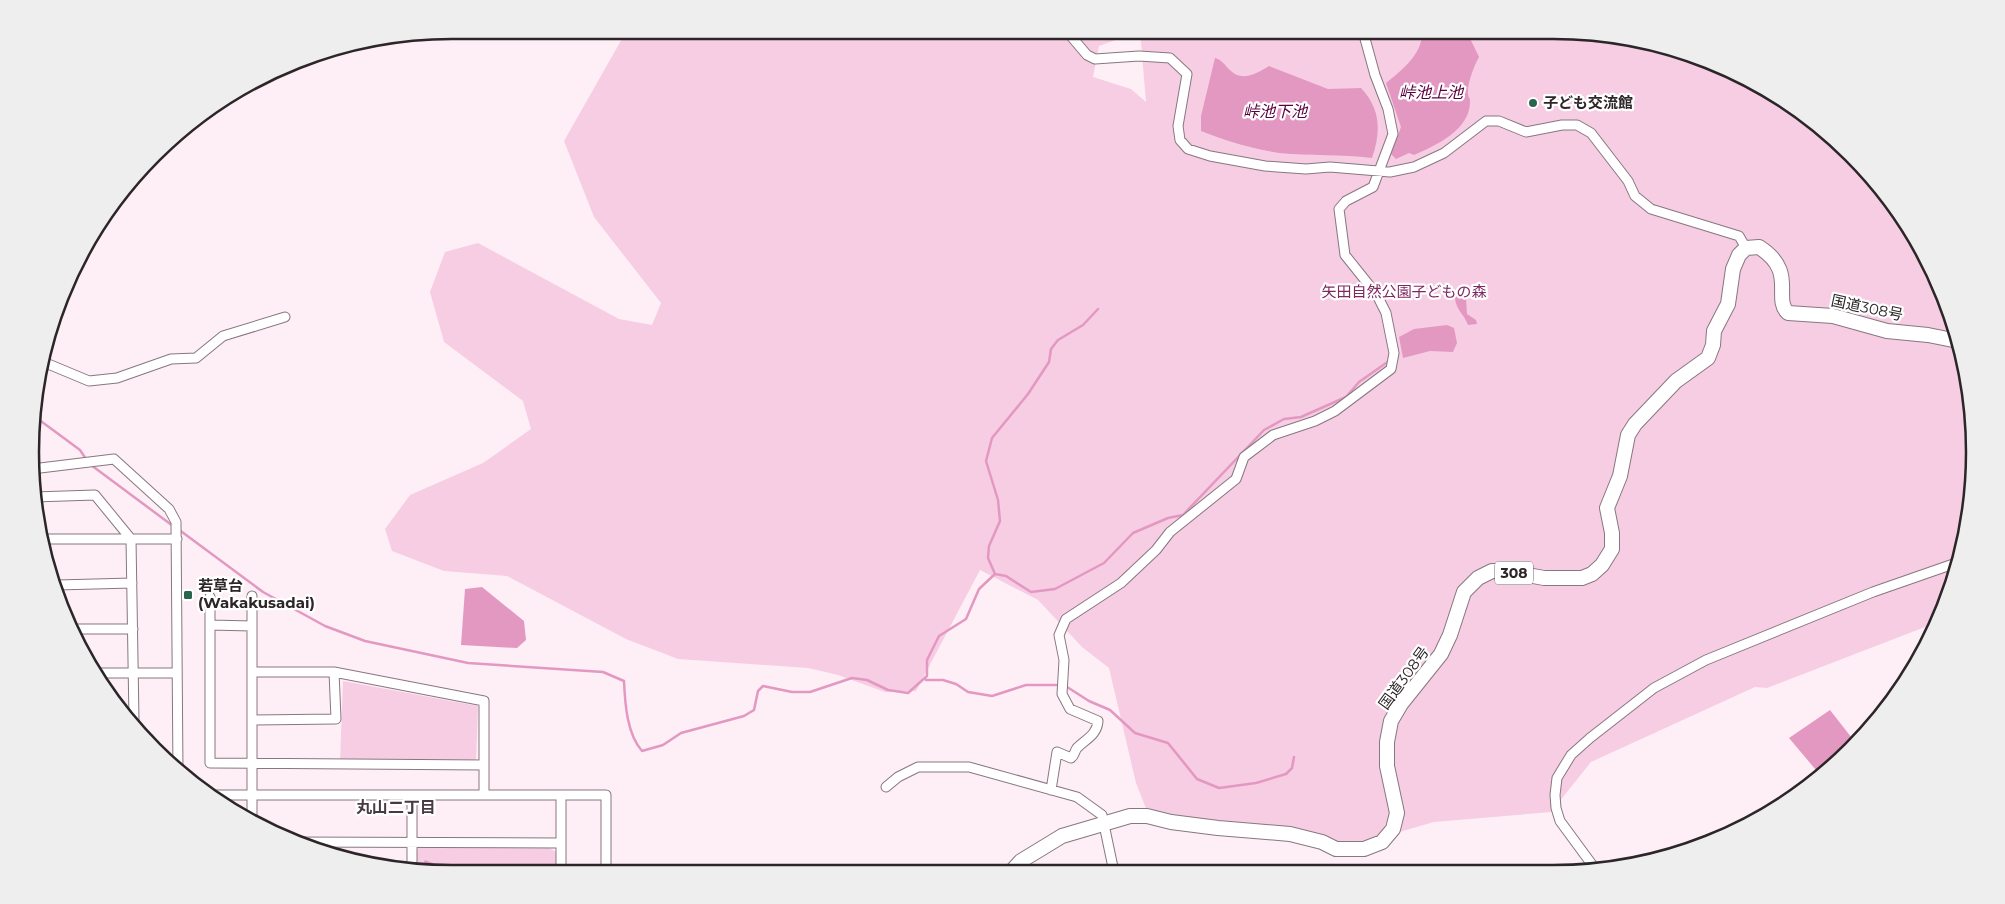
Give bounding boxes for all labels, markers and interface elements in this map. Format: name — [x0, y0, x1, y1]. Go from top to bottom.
water label: 峠池上池 — [1399, 83, 1465, 102]
place label: 子ども交流館 — [1543, 93, 1633, 112]
marker: 子ども交流館 — [1527, 97, 1539, 109]
water label: 峠池下池 — [1243, 102, 1309, 121]
park label: 矢田自然公園子どもの森 — [1321, 282, 1487, 301]
street label: 国道308号 — [1829, 291, 1905, 324]
road number: 308 — [1495, 562, 1533, 584]
place label: 若草台 (Wakakusadai) — [198, 576, 315, 612]
marker: 若草台 (Wakakusadai) — [182, 589, 194, 601]
street label: 国道308号 — [1374, 643, 1433, 713]
district label: 丸山二丁目 — [356, 798, 436, 817]

